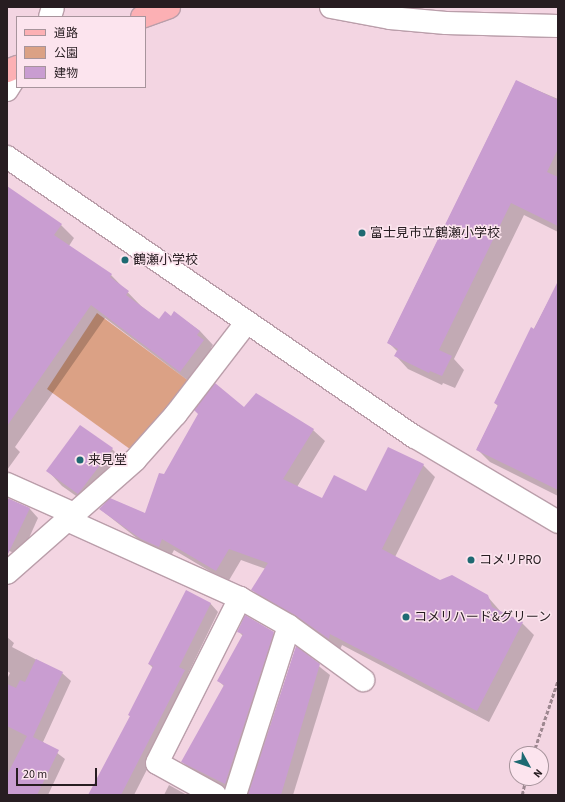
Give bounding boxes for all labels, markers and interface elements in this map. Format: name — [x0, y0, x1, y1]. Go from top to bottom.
legend — [16, 16, 146, 88]
text: 道路 — [54, 25, 78, 42]
text: 公園 — [54, 45, 78, 62]
text: 建物 — [54, 65, 78, 82]
place label: 富士見市立鶴瀬小学校 — [370, 225, 500, 241]
marker: 富士見市立鶴瀬小学校 — [357, 228, 367, 238]
place label: 鶴瀬小学校 — [133, 252, 198, 268]
marker: 鶴瀬小学校 — [120, 255, 130, 265]
place label: 来見堂 — [88, 452, 127, 468]
marker: 来見堂 — [75, 455, 85, 465]
place label: コメリPRO — [479, 552, 541, 568]
marker: コメリPRO — [466, 555, 476, 565]
place label: コメリハード&グリーン — [414, 609, 552, 625]
marker: コメリハード&グリーン — [401, 612, 411, 622]
north arrow — [509, 746, 549, 786]
scale bar — [18, 760, 99, 786]
text: 20 m — [23, 766, 47, 783]
text: N — [530, 766, 546, 781]

